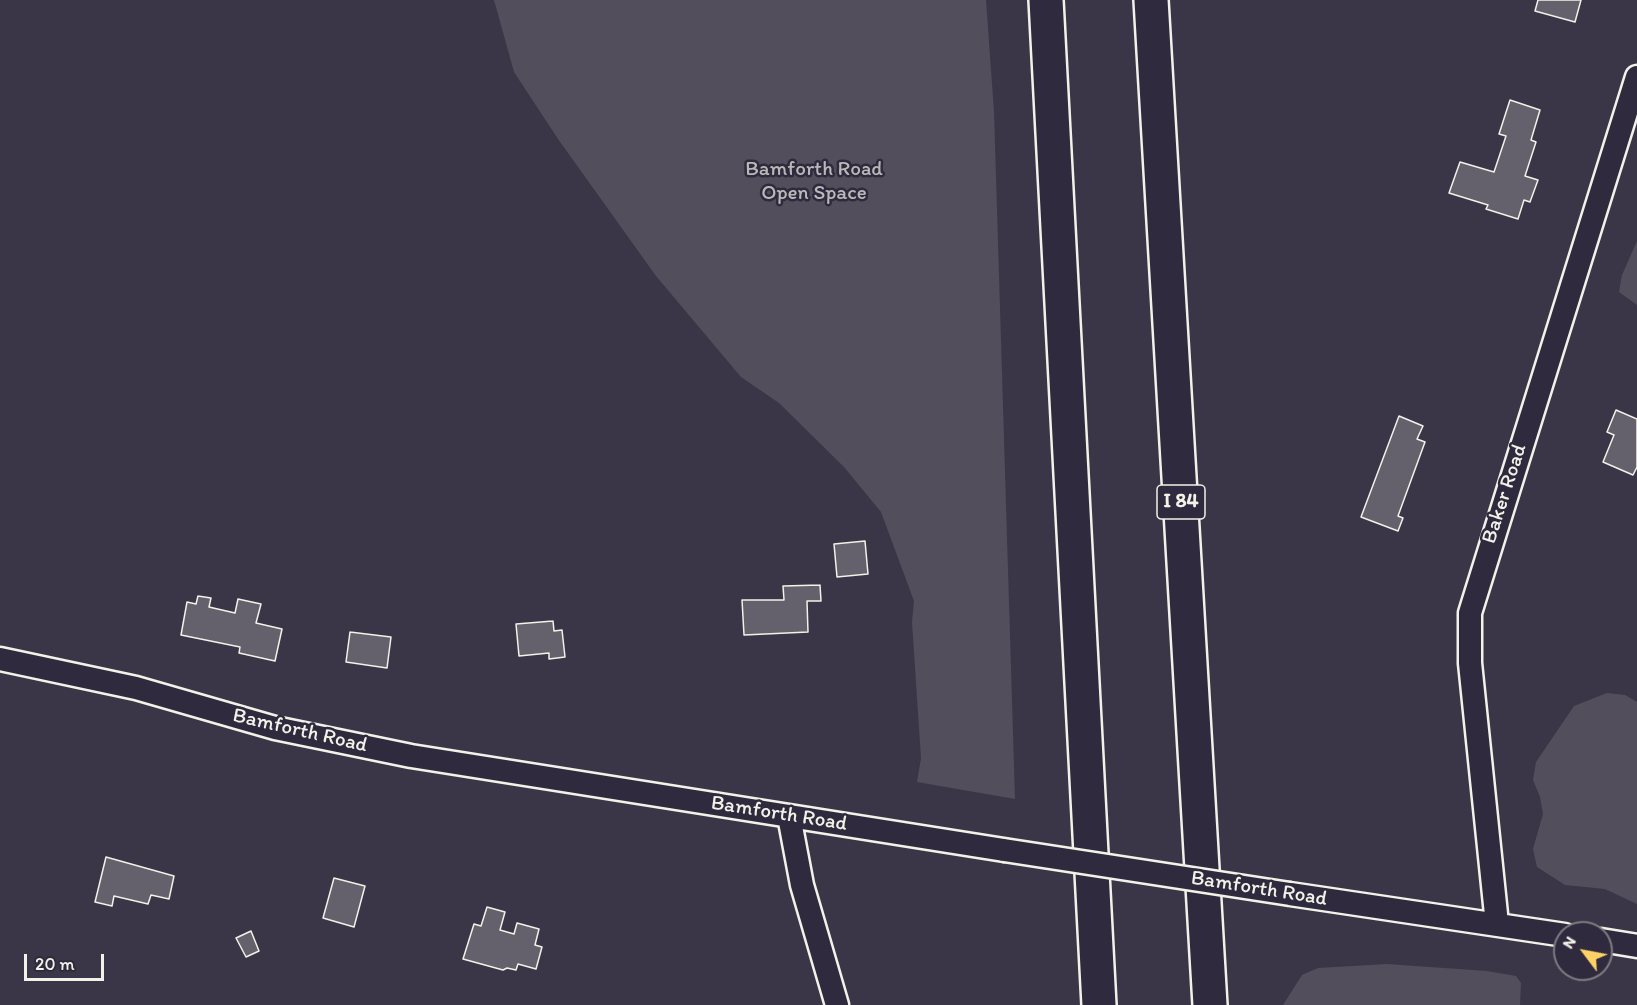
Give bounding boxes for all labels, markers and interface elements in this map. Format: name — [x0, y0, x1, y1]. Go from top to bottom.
park label: Bamforth Road Open Space — [745, 157, 883, 207]
street label: Baker Road — [1477, 441, 1533, 547]
road number: I 84 — [1157, 485, 1205, 519]
street label: Bamforth Road — [230, 703, 370, 759]
street label: Bamforth Road — [709, 791, 849, 837]
street label: Bamforth Road — [1189, 866, 1329, 912]
north arrow — [1553, 921, 1613, 981]
text: N — [1558, 933, 1580, 952]
scale bar — [27, 942, 106, 980]
text: 20 m — [35, 953, 75, 975]

